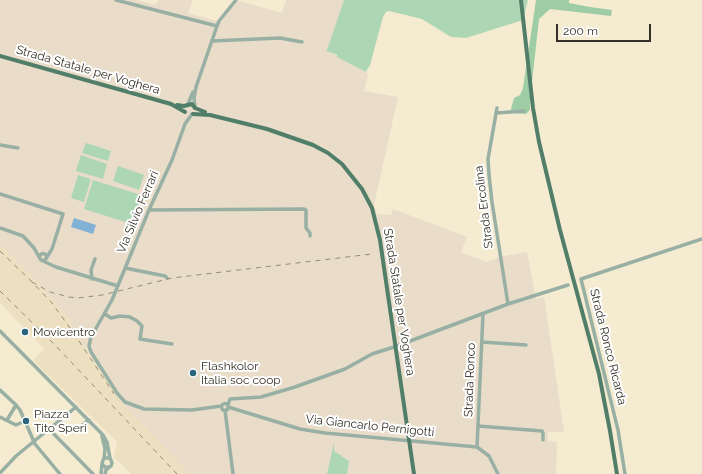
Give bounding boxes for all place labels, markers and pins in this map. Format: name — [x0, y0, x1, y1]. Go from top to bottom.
place label: Movicentro — [33, 325, 95, 339]
marker: Movicentro — [20, 327, 30, 337]
place label: Flashkolor Italia soc coop — [201, 359, 281, 387]
marker: Flashkolor Italia soc coop — [188, 368, 198, 378]
place label: Piazza Tito Speri — [34, 407, 87, 435]
marker: Piazza Tito Speri — [21, 416, 31, 426]

